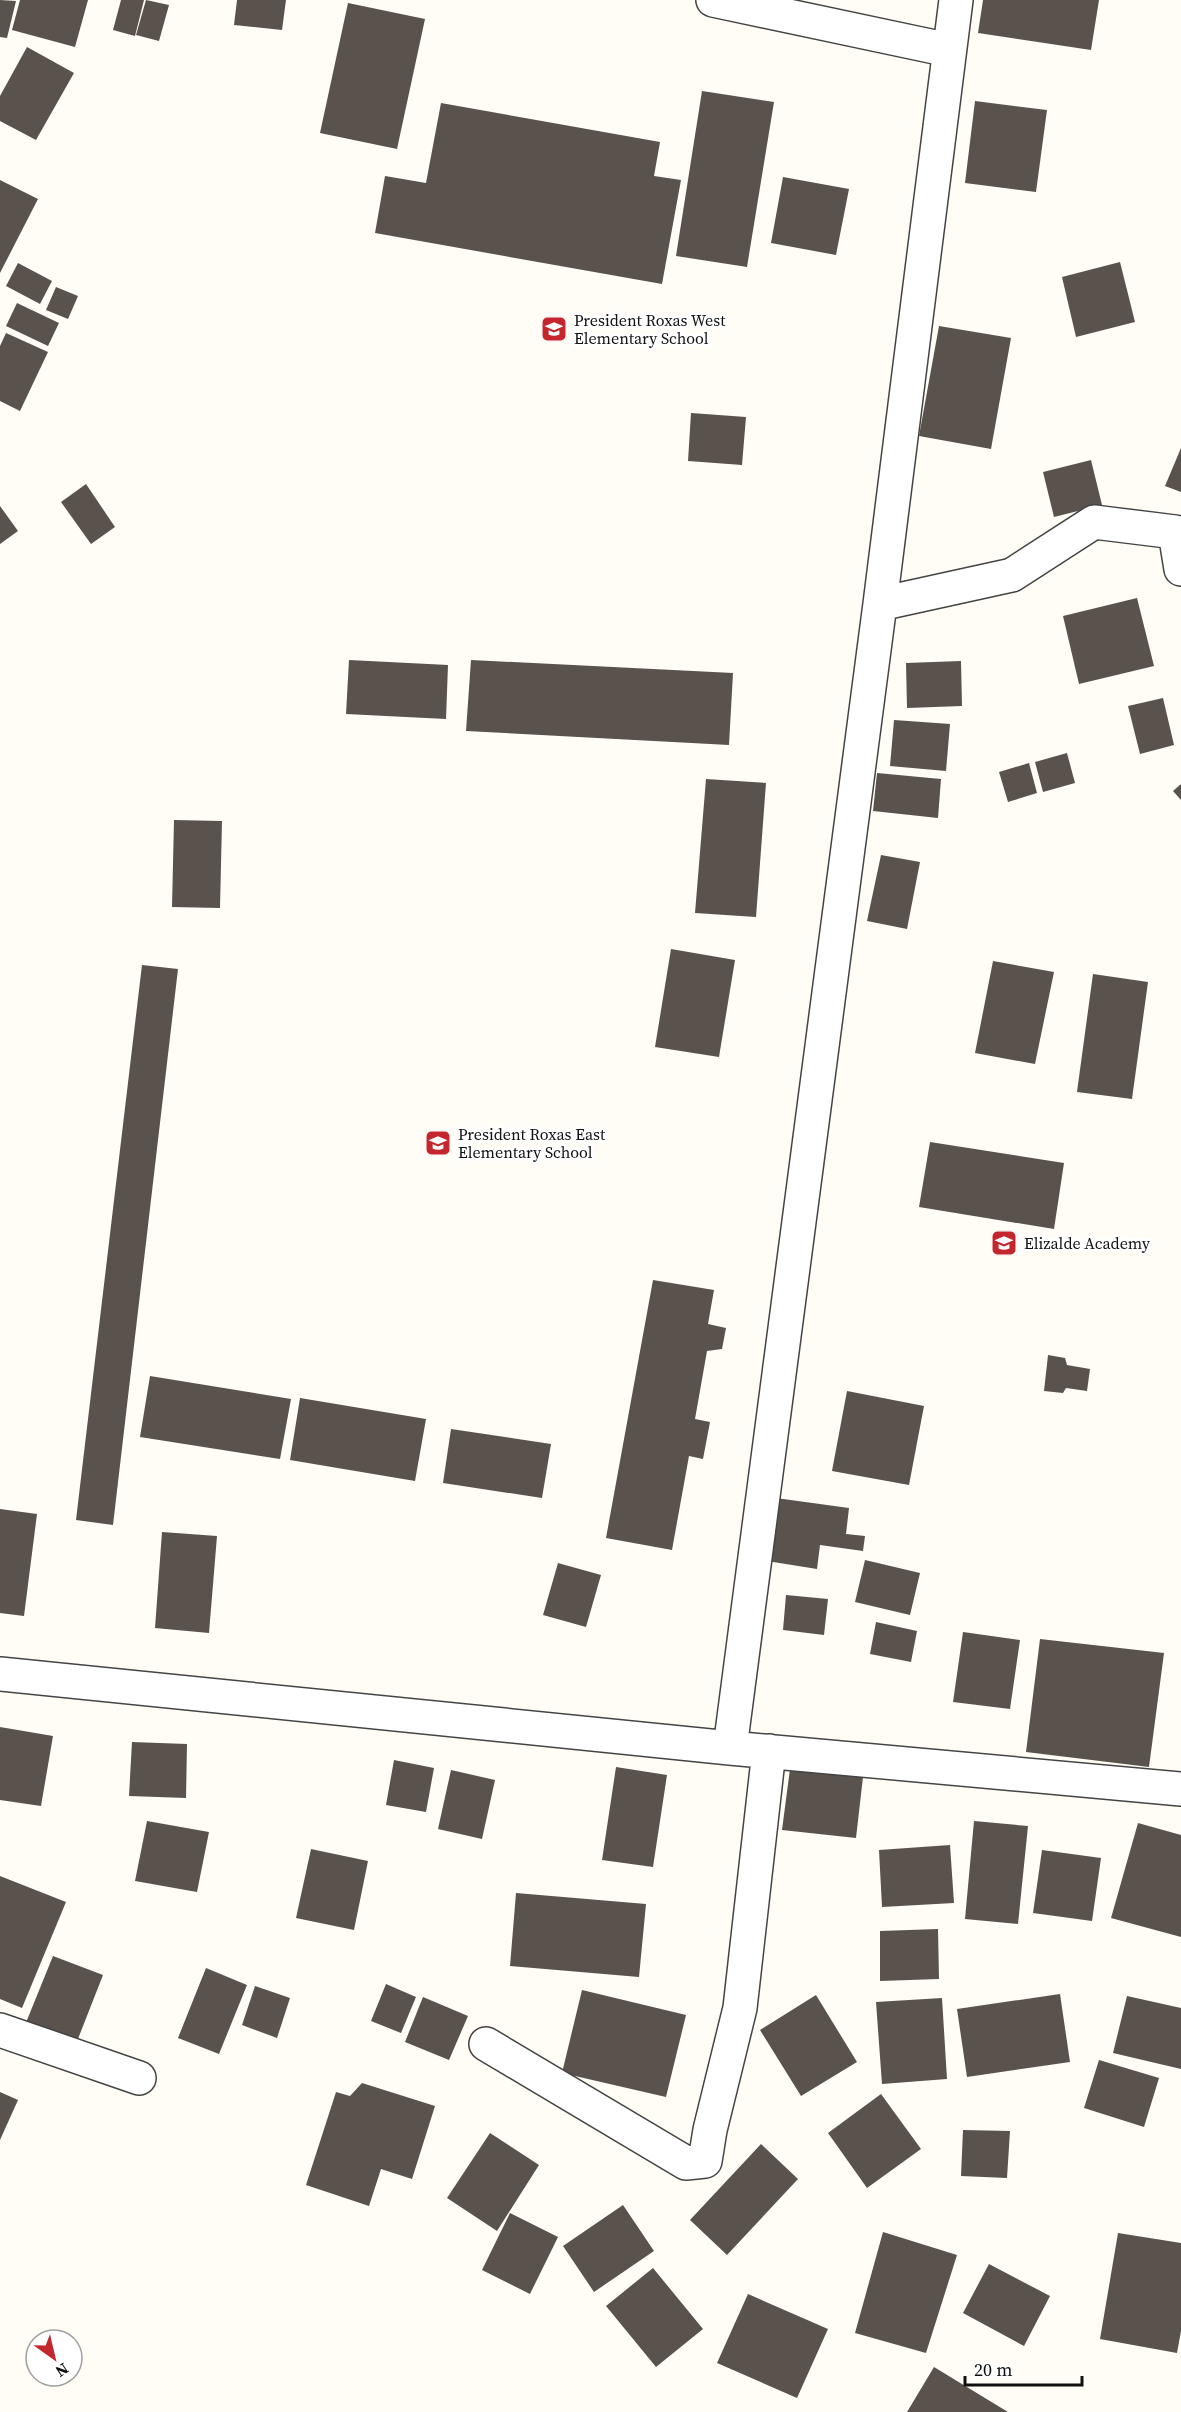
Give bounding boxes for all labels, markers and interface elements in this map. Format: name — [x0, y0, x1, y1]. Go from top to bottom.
place label: President Roxas West Elementary School — [574, 309, 726, 349]
school or university icon: President Roxas West Elementary School — [539, 314, 569, 344]
place label: President Roxas East Elementary School — [458, 1123, 606, 1163]
school or university icon: President Roxas East Elementary School — [423, 1128, 453, 1158]
school or university icon: Elizalde Academy — [989, 1228, 1019, 1258]
place label: Elizalde Academy — [1024, 1232, 1151, 1254]
north arrow — [24, 2328, 84, 2388]
scale bar — [965, 2349, 1082, 2387]
text: 20 m — [974, 2357, 1012, 2382]
text: N — [51, 2358, 73, 2383]

